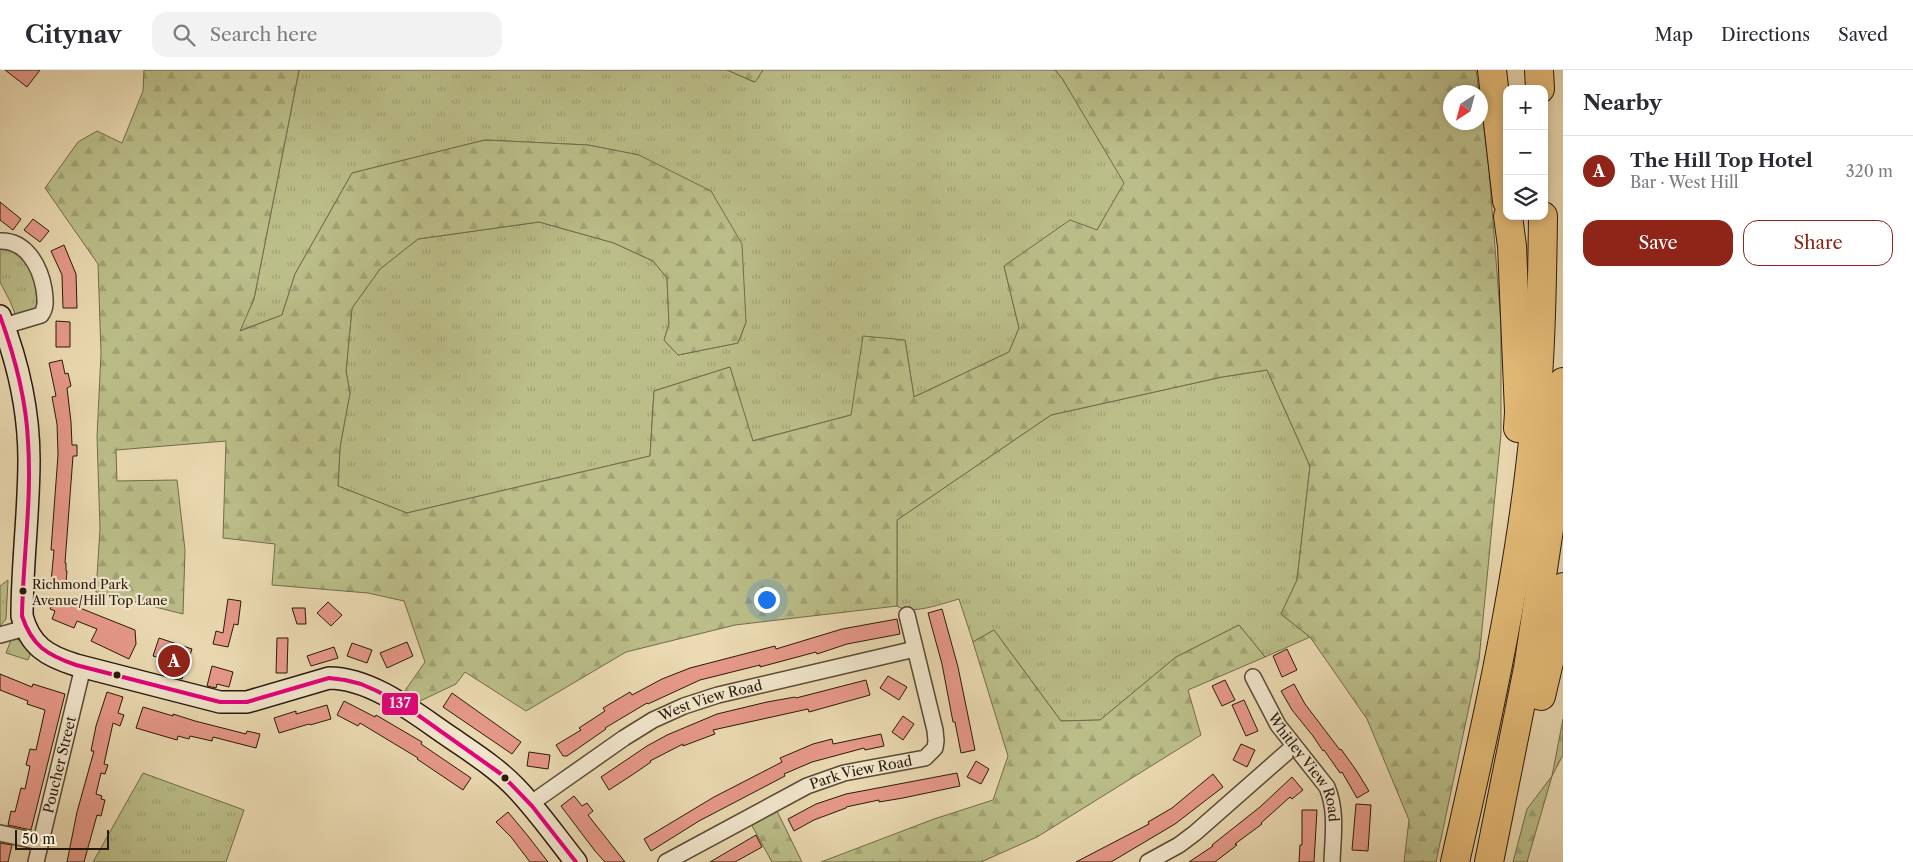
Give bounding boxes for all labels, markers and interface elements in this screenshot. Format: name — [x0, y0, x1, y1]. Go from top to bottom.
search box — [152, 12, 502, 57]
text: Citynav — [25, 20, 122, 49]
icon: search — [170, 21, 198, 49]
text: Search here — [210, 23, 317, 46]
text: Map — [1654, 24, 1693, 46]
text: Directions — [1721, 24, 1810, 46]
text: Saved — [1838, 24, 1888, 46]
north arrow — [1443, 85, 1488, 130]
map controls — [1503, 85, 1548, 220]
button: + — [1503, 85, 1548, 130]
text: Nearby — [1583, 90, 1662, 115]
button: − — [1503, 130, 1548, 175]
text: The Hill Top Hotel — [1630, 149, 1813, 172]
text: A — [1593, 161, 1605, 181]
text: 320 m — [1846, 161, 1893, 181]
text: Bar · West Hill — [1630, 172, 1738, 192]
button: layers — [1503, 175, 1548, 220]
button: Save — [1583, 220, 1733, 266]
button: Share — [1743, 220, 1893, 266]
place label: Richmond Park Avenue/Hill Top Lane — [31, 576, 168, 608]
marker: Richmond Park Avenue/Hill Top Lane — [18, 586, 28, 596]
your location — [754, 587, 780, 613]
pin: A — [158, 642, 190, 680]
unlabelled marker — [112, 670, 122, 680]
street label: West View Road — [655, 676, 764, 726]
line badge: 137 — [381, 692, 419, 716]
text: 137 — [389, 694, 411, 712]
street label: Whitley View Road — [1264, 709, 1343, 823]
street label: Poucher Street — [39, 714, 80, 815]
street label: Park View Road — [807, 751, 914, 793]
unlabelled marker — [500, 773, 510, 783]
scale bar — [15, 827, 109, 850]
text: 50 m — [22, 830, 55, 848]

